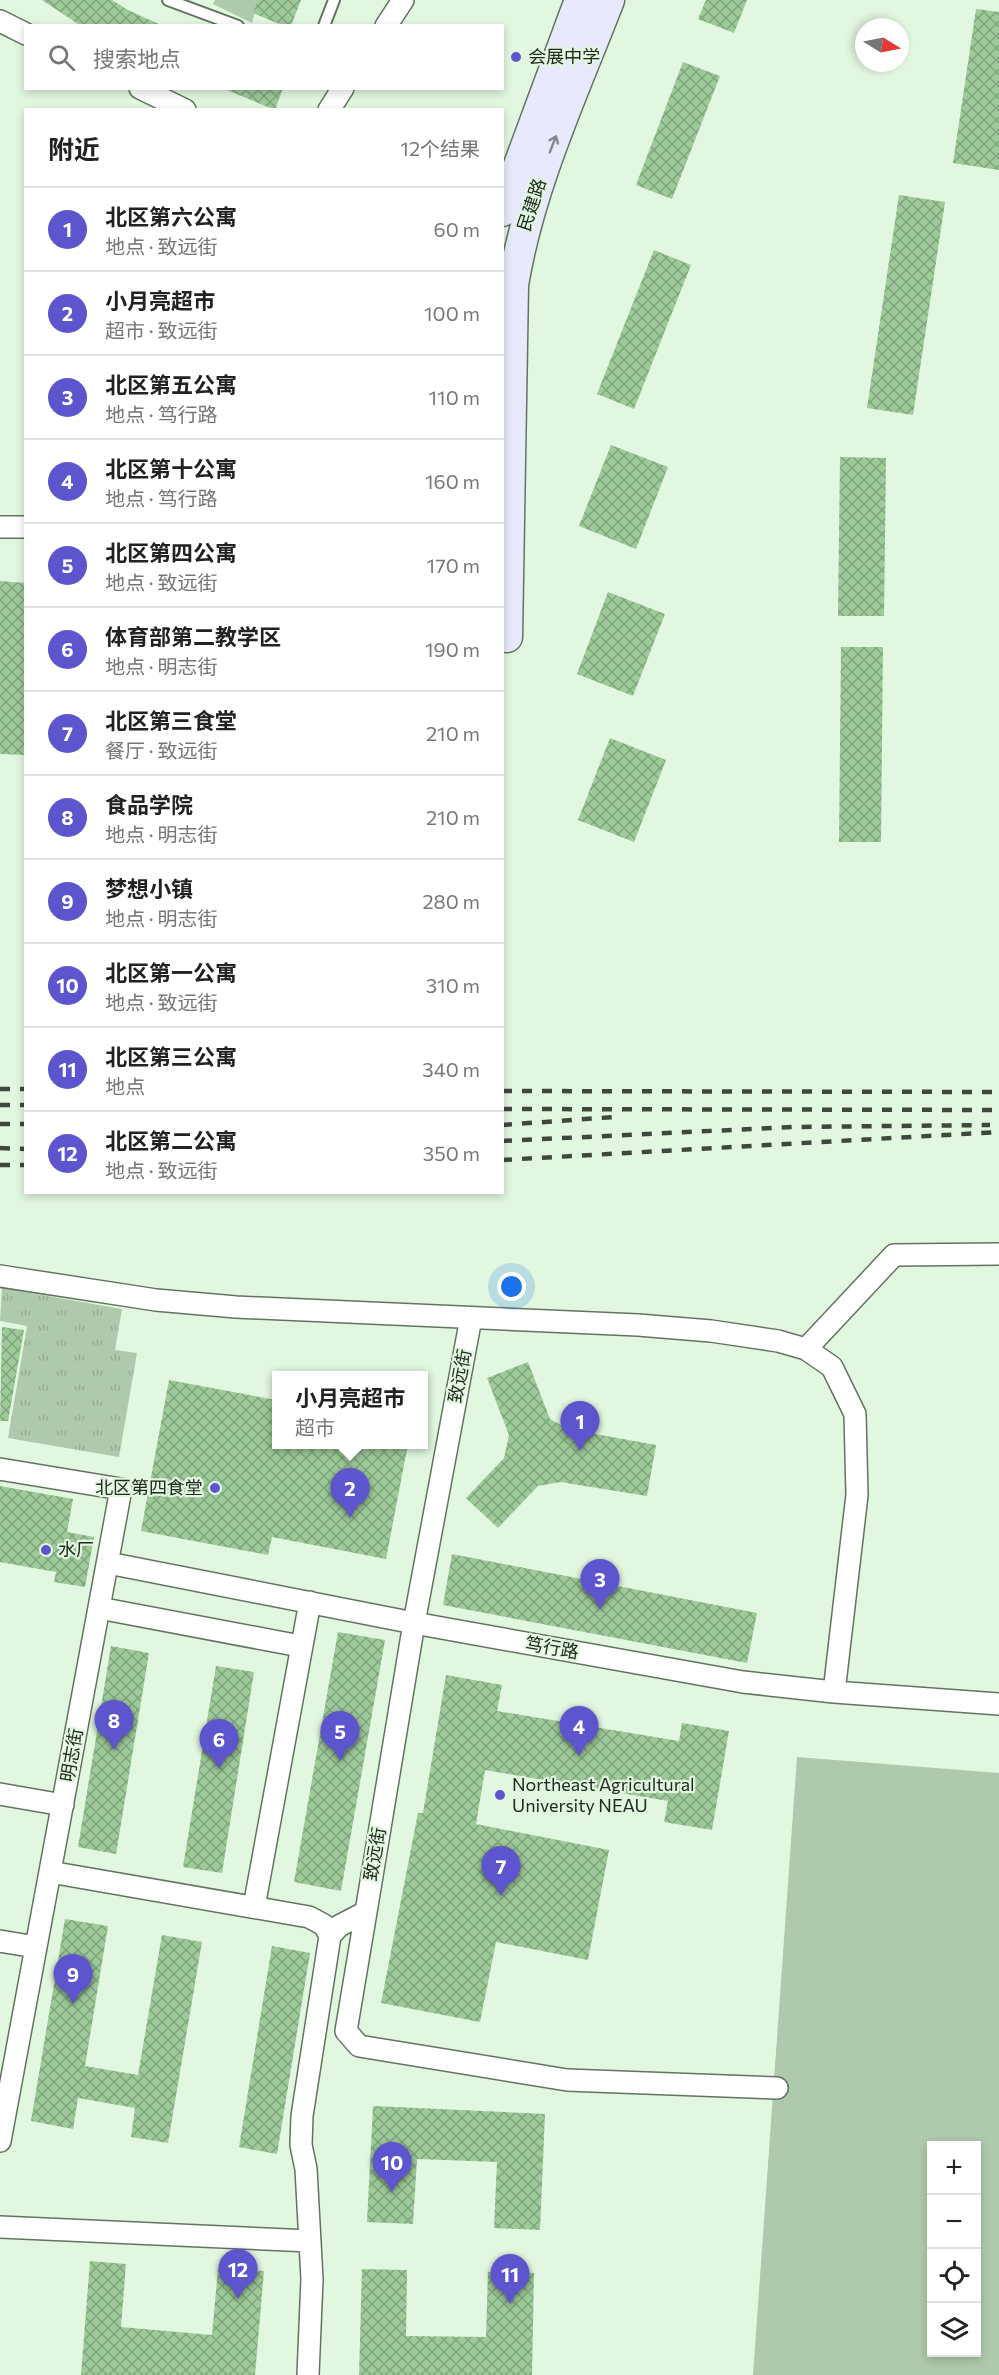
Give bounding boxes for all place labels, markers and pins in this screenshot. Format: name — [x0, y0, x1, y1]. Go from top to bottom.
place label: 会展中学 — [528, 45, 600, 67]
marker: 会展中学 — [509, 50, 523, 64]
pin: 1 — [560, 1402, 600, 1451]
pin: 2 — [330, 1468, 370, 1518]
place label: 北区第四食堂 — [95, 1476, 203, 1498]
marker: 北区第四食堂 — [208, 1481, 222, 1495]
place label: 水厂 — [58, 1538, 94, 1560]
marker: 水厂 — [39, 1543, 53, 1557]
pin: 3 — [580, 1560, 620, 1609]
pin: 8 — [94, 1700, 134, 1750]
pin: 4 — [560, 1706, 598, 1756]
pin: 5 — [320, 1712, 360, 1761]
pin: 6 — [200, 1720, 238, 1769]
place label: Northeast Agricultural University NEAU — [512, 1773, 695, 1816]
marker: Northeast Agricultural University NEAU — [493, 1788, 507, 1802]
pin: 7 — [482, 1846, 520, 1896]
pin: 9 — [54, 1954, 92, 2004]
pin: 10 — [372, 2142, 412, 2192]
pin: 12 — [218, 2250, 258, 2299]
pin: 11 — [490, 2254, 530, 2304]

